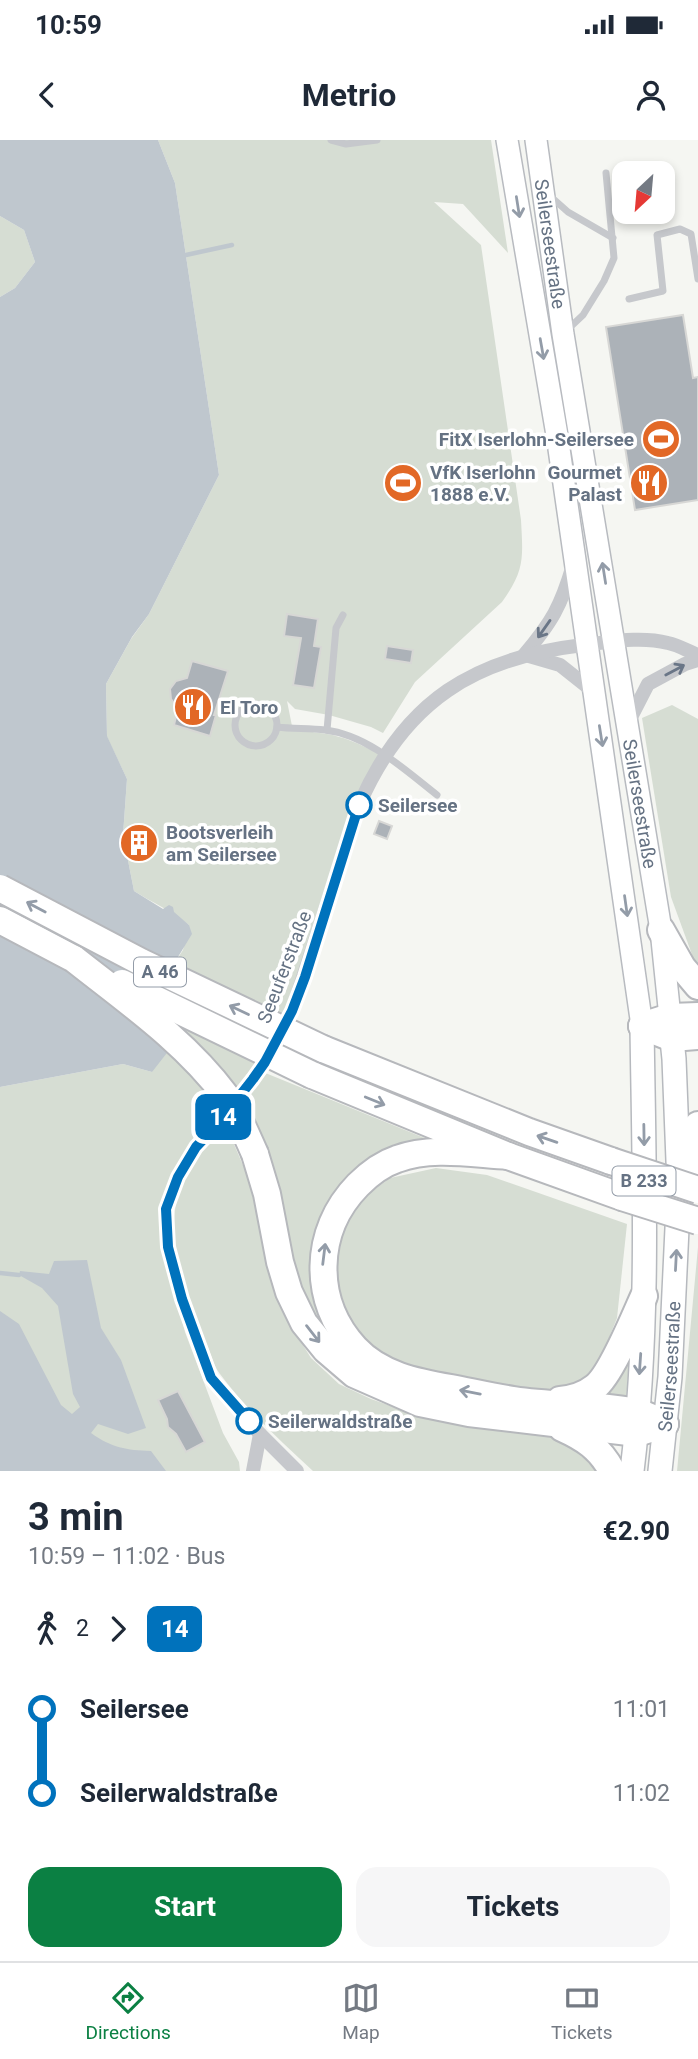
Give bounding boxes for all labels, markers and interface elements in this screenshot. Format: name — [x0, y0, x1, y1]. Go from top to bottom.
text: 10:59 — [35, 10, 102, 40]
icon: back — [28, 76, 66, 114]
text: Metrio — [302, 76, 396, 114]
icon: person — [632, 76, 670, 114]
north arrow — [612, 161, 676, 224]
map controls — [612, 161, 675, 224]
street label: Seilerseestraße — [530, 178, 570, 311]
one-way arrow — [512, 195, 525, 218]
one-way arrow — [536, 337, 549, 360]
sports icon: FitX Iserlohn-Seilersee — [640, 418, 682, 460]
place label: FitX Iserlohn-Seilersee — [439, 428, 634, 451]
place label: VfK Iserlohn 1888 e.V. — [430, 461, 536, 506]
place label: Gourmet Palast — [548, 461, 623, 506]
sports icon: VfK Iserlohn 1888 e.V. — [382, 462, 424, 504]
restaurant icon: Gourmet Palast — [628, 462, 670, 504]
one-way arrow — [597, 563, 610, 585]
one-way arrow — [537, 619, 551, 638]
one-way arrow — [664, 662, 684, 676]
restaurant icon: El Toro — [172, 686, 214, 728]
place label: El Toro — [220, 696, 279, 719]
one-way arrow — [595, 724, 608, 747]
street label: Seilerseestraße — [618, 737, 662, 870]
marker: Seilersee — [346, 792, 372, 818]
place label: Seilersee — [378, 794, 458, 817]
place label: Bootsverleih am Seilersee — [166, 821, 277, 866]
building icon: Bootsverleih am Seilersee — [118, 822, 160, 864]
one-way arrow — [620, 894, 633, 917]
one-way arrow — [26, 900, 47, 913]
street label: Seeuferstraße — [252, 908, 316, 1027]
road number: A 46 — [134, 958, 186, 986]
one-way arrow — [229, 1003, 250, 1016]
line badge: 14 — [192, 1094, 255, 1140]
one-way arrow — [364, 1095, 386, 1108]
text: 14 — [209, 1103, 237, 1131]
one-way arrow — [637, 1123, 650, 1146]
one-way arrow — [536, 1132, 558, 1145]
road number: B 233 — [612, 1166, 676, 1196]
one-way arrow — [318, 1244, 331, 1266]
one-way arrow — [669, 1249, 682, 1272]
street label: Seilerseestraße — [653, 1301, 686, 1433]
one-way arrow — [305, 1324, 321, 1342]
one-way arrow — [633, 1352, 646, 1375]
one-way arrow — [459, 1384, 482, 1398]
marker: Seilerwaldstraße — [236, 1408, 262, 1434]
place label: Seilerwaldstraße — [268, 1410, 413, 1433]
text: 3 min — [28, 1495, 124, 1539]
text: €2.90 — [603, 1516, 670, 1546]
text: 10:59 – 11:02 · Bus — [28, 1543, 225, 1570]
icon: walk — [28, 1610, 66, 1648]
icon: forward — [99, 1610, 137, 1648]
text: 2 — [76, 1615, 89, 1642]
text: 14 — [161, 1615, 188, 1643]
text: Seilersee — [80, 1694, 189, 1724]
text: 11:01 — [613, 1696, 670, 1723]
text: Seilerwaldstraße — [80, 1778, 278, 1808]
text: 11:02 — [613, 1780, 670, 1807]
button: Start — [28, 1867, 342, 1947]
button: Tickets — [356, 1867, 670, 1947]
tab: Directions — [86, 1979, 171, 2044]
tab: Map — [342, 1979, 380, 2044]
tab: Tickets — [551, 1979, 612, 2044]

